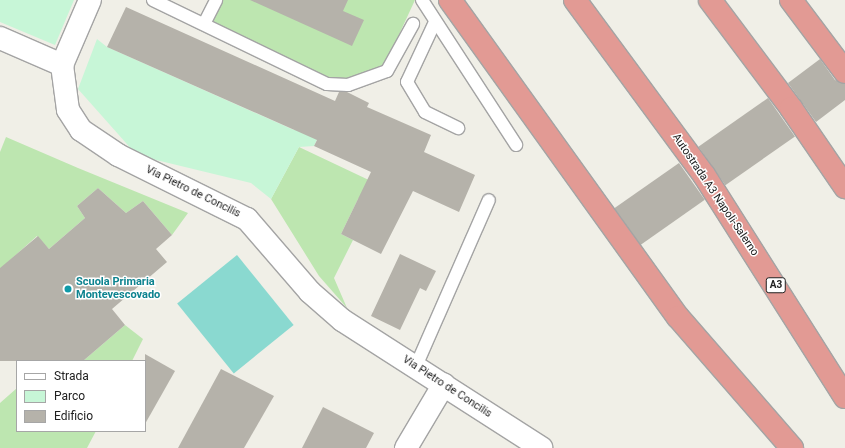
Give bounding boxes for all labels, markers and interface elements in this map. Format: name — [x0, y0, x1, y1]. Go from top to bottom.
street label: Autostrada A3 Napoli-Salerno — [669, 131, 761, 259]
street label: Via Pietro de Concilis — [143, 163, 243, 221]
place label: Scuola Primaria Montevescovado — [76, 276, 160, 302]
road number: A3 — [765, 277, 787, 293]
marker: Scuola Primaria Montevescovado — [63, 284, 73, 294]
street label: Via Pietro de Concilis — [400, 353, 494, 421]
legend — [16, 360, 146, 432]
text: Strada — [54, 369, 89, 383]
text: Parco — [54, 389, 85, 403]
text: Edificio — [54, 409, 93, 423]

